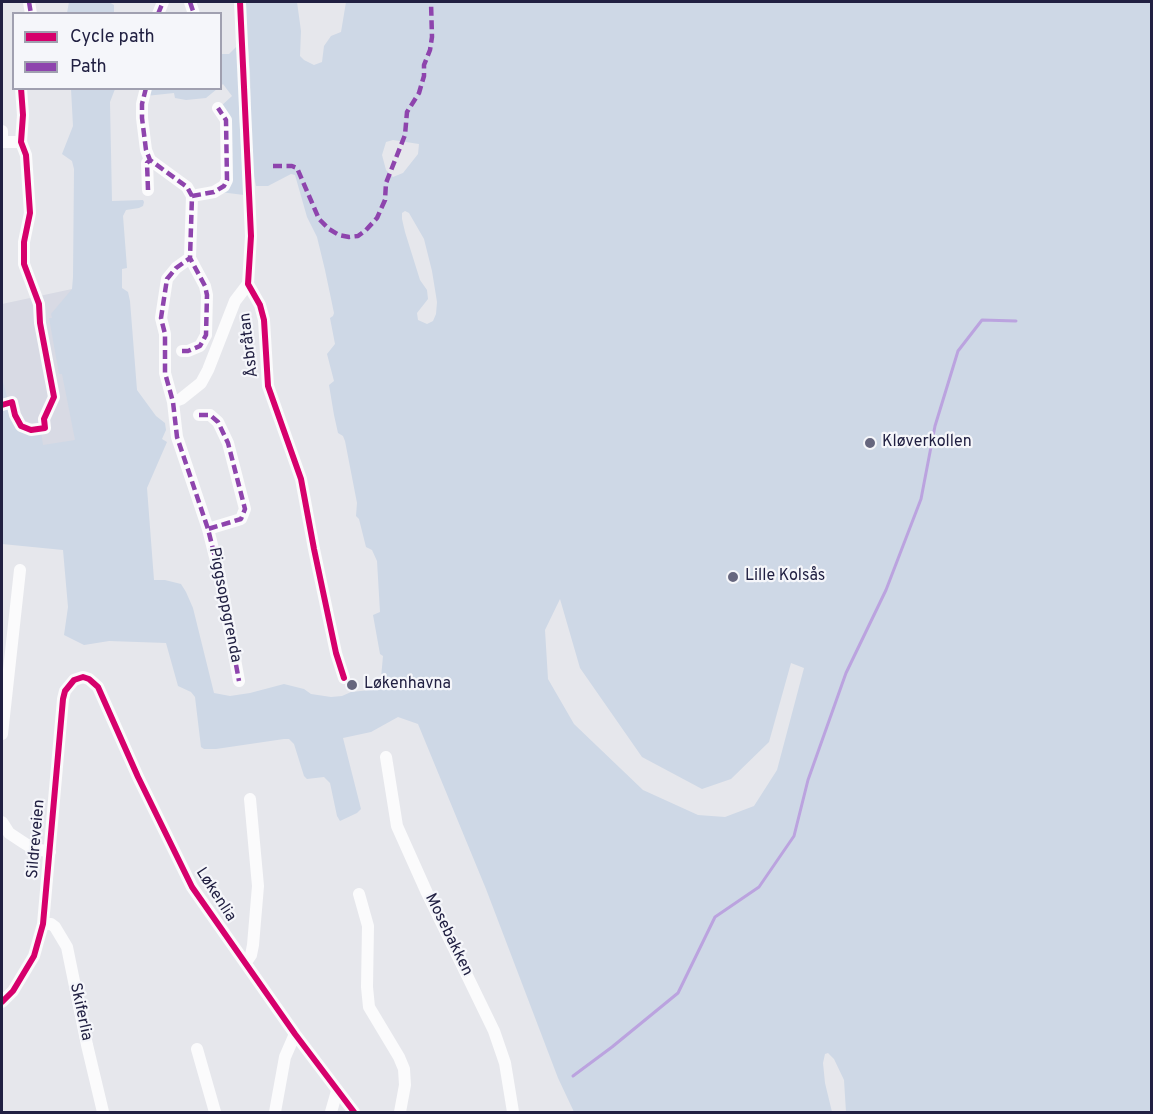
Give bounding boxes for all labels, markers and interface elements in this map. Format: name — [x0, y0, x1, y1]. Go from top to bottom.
legend — [12, 12, 222, 90]
text: Cycle path — [70, 26, 155, 49]
text: Path — [70, 56, 107, 79]
street label: Åsbråtan — [237, 312, 263, 378]
place label: Kløverkollen — [882, 433, 972, 453]
marker: Kløverkollen — [863, 436, 877, 450]
street label: Piggsoppgrenda — [203, 546, 245, 664]
place label: Lille Kolsås — [745, 567, 825, 587]
marker: Lille Kolsås — [726, 570, 740, 584]
place label: Løkenhavna — [364, 675, 451, 695]
marker: Løkenhavna — [345, 678, 359, 692]
street label: Sildreveien — [24, 799, 50, 879]
street label: Løkenlia — [191, 864, 239, 926]
street label: Mosebakken — [420, 891, 476, 979]
street label: Skiferlia — [65, 981, 95, 1043]

